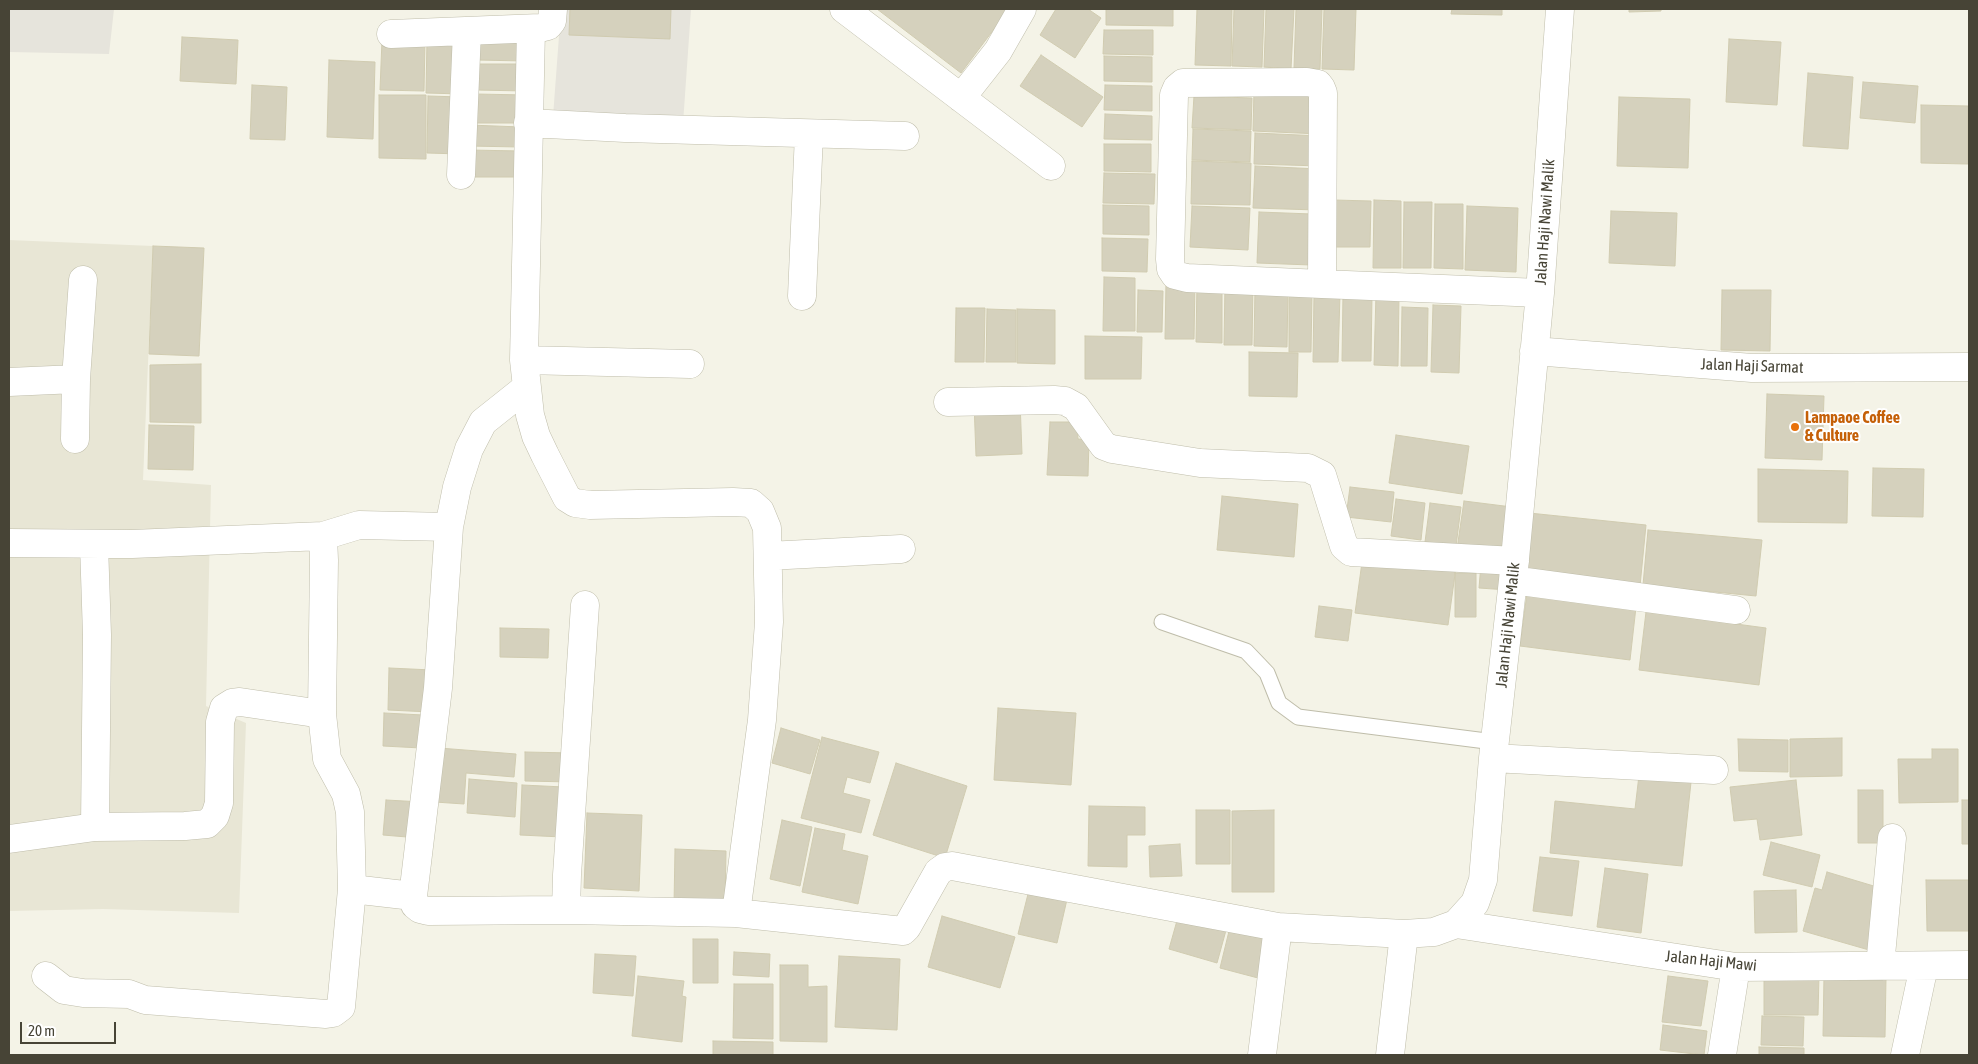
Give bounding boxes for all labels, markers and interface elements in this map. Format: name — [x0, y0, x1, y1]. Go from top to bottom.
street label: Jalan Haji Nawi Malik — [1531, 159, 1559, 285]
street label: Jalan Haji Sarmat — [1700, 355, 1804, 377]
place label: Lampaoe Coffee & Culture — [1805, 408, 1900, 446]
marker: Lampaoe Coffee & Culture — [1789, 421, 1801, 433]
street label: Jalan Haji Nawi Malik — [1492, 561, 1524, 689]
street label: Jalan Haji Mawi — [1664, 947, 1758, 975]
scale bar — [22, 1012, 119, 1044]
text: 20 m — [28, 1022, 55, 1039]

